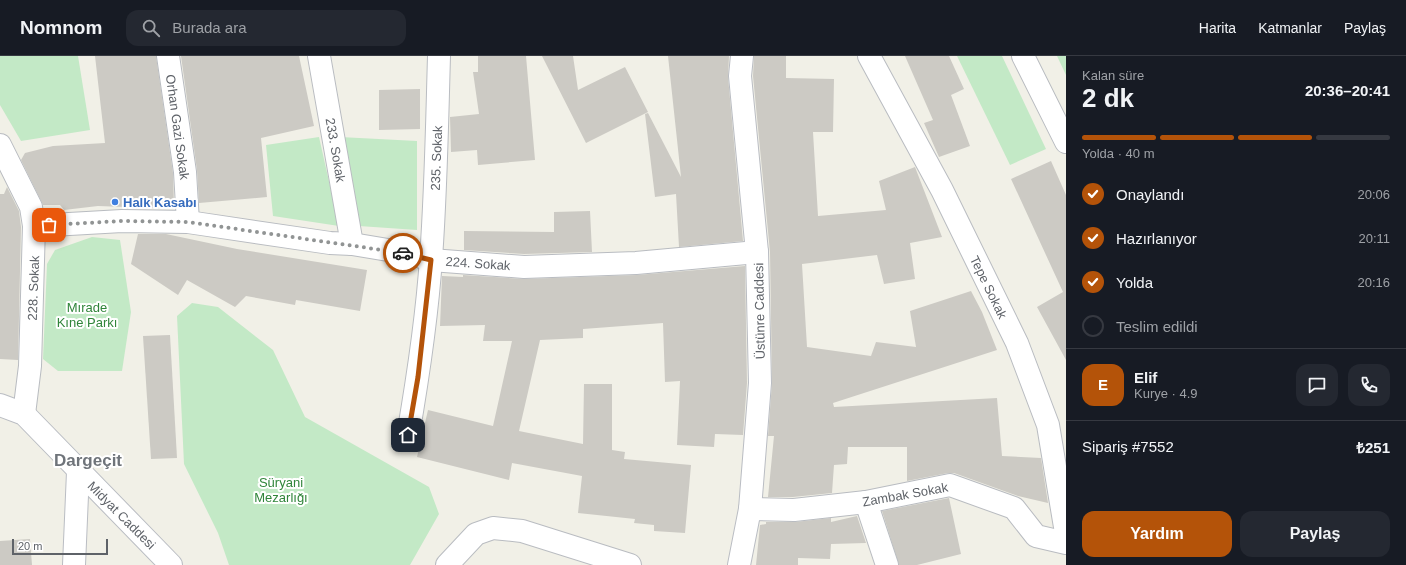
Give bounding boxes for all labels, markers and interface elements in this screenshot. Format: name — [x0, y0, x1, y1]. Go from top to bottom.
search box — [126, 10, 406, 46]
text: Nomnom — [20, 17, 102, 38]
icon: search — [140, 17, 162, 39]
text: Burada ara — [172, 19, 247, 36]
text: Harita — [1199, 20, 1236, 36]
text: Katmanlar — [1258, 20, 1322, 36]
text: Paylaş — [1344, 20, 1386, 36]
text: Kalan süre — [1082, 68, 1144, 83]
street label: Orhan Gazi Sokak — [163, 73, 192, 181]
text: 20:36–20:41 — [1305, 82, 1390, 99]
text: 2 dk — [1082, 83, 1134, 113]
street label: 233. Sokak — [322, 117, 349, 184]
street label: 235. Sokak — [428, 125, 445, 191]
text: Yolda · 40 m — [1082, 146, 1155, 161]
icon: check — [1082, 183, 1104, 205]
text: Onaylandı — [1116, 186, 1184, 203]
text: 20:06 — [1357, 187, 1390, 202]
place label: Halk Kasabı — [123, 195, 197, 210]
marker: Halk Kasabı — [110, 197, 120, 207]
pin — [32, 208, 66, 242]
icon: bag — [38, 214, 60, 236]
icon: check — [1082, 227, 1104, 249]
text: Hazırlanıyor — [1116, 230, 1197, 247]
text: 20:11 — [1358, 231, 1390, 246]
courier — [383, 233, 423, 273]
icon: car — [392, 242, 414, 264]
street label: Tepe Sokak — [967, 253, 1010, 321]
street label: 224. Sokak — [445, 254, 511, 273]
street label: 228. Sokak — [25, 255, 42, 321]
street label: Üstünre Caddesi — [751, 262, 768, 360]
icon: check — [1082, 271, 1104, 293]
text: Yolda — [1116, 274, 1153, 291]
text: 20:16 — [1357, 275, 1390, 290]
park label: Mırade Kıne Parkı — [57, 300, 117, 330]
text: Teslim edildi — [1116, 318, 1198, 335]
button: chat — [1296, 364, 1338, 406]
button: phone — [1348, 364, 1390, 406]
text: Elif — [1134, 369, 1157, 386]
text: E — [1098, 376, 1108, 393]
text: Kurye · 4.9 — [1134, 386, 1198, 401]
pin — [391, 418, 425, 452]
icon: home — [397, 424, 419, 446]
text: Sipariş #7552 — [1082, 438, 1174, 455]
text: ₺251 — [1356, 439, 1390, 456]
district label: Dargeçit — [54, 451, 122, 470]
park label: Süryani Mezarlığı — [254, 475, 308, 505]
street label: Midyat Caddesi — [85, 478, 159, 552]
street label: Zambak Sokak — [861, 479, 950, 509]
button: Yardım — [1082, 511, 1232, 557]
button: Paylaş — [1240, 511, 1390, 557]
scale bar — [12, 537, 108, 556]
text: 20 m — [18, 540, 42, 552]

